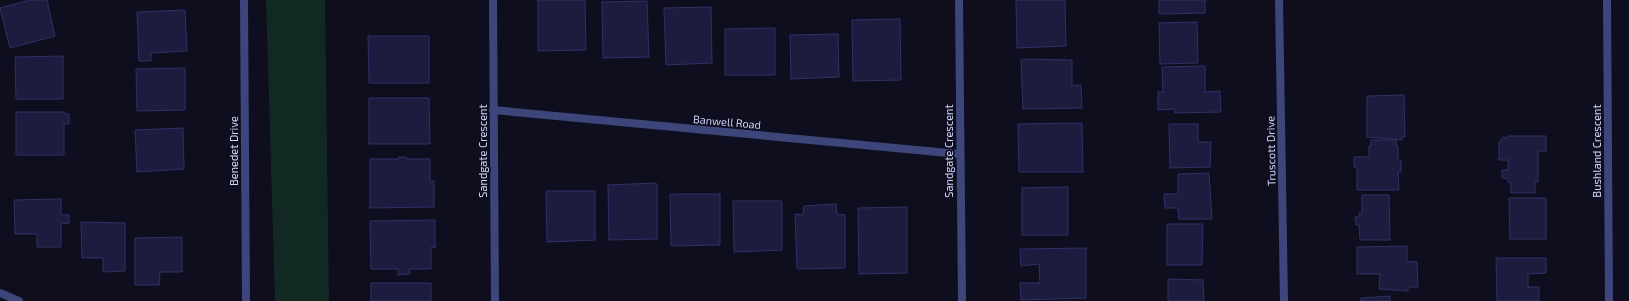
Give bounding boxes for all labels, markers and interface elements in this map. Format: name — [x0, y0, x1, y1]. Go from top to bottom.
street label: Sandgate Crescent — [476, 104, 489, 198]
street label: Sandgate Crescent — [942, 104, 955, 198]
street label: Bushland Crescent — [1590, 104, 1603, 198]
street label: Banwell Road — [692, 112, 762, 131]
street label: Benedet Drive — [227, 116, 240, 186]
street label: Truscott Drive — [1263, 116, 1278, 186]

